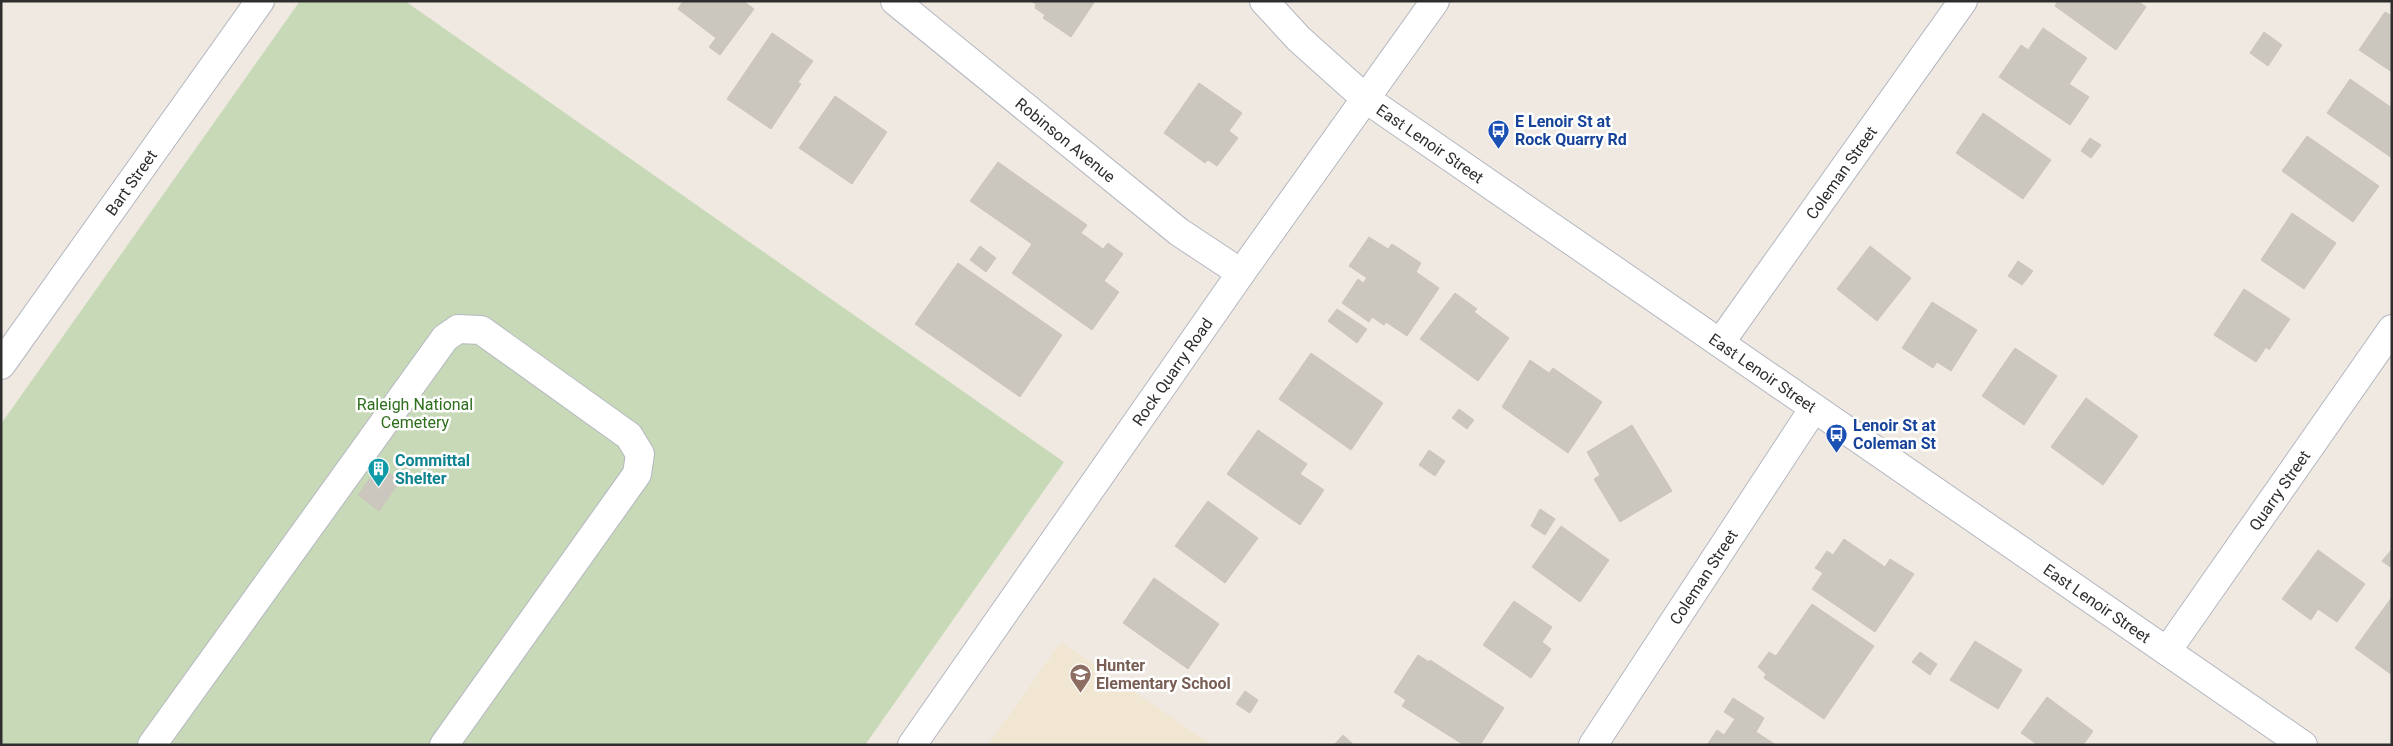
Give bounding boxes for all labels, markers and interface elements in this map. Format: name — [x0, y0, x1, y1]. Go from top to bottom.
street label: Robinson Avenue — [1012, 94, 1119, 186]
street label: East Lenoir Street — [1373, 100, 1487, 187]
place label: E Lenoir St at Rock Quarry Rd — [1515, 112, 1627, 149]
bus stop icon: E Lenoir St at Rock Quarry Rd — [1487, 118, 1511, 149]
street label: Coleman Street — [1802, 123, 1881, 223]
street label: Bart Street — [102, 146, 161, 219]
street label: Rock Quarry Road — [1128, 314, 1217, 430]
street label: East Lenoir Street — [1705, 329, 1820, 417]
park label: Raleigh National Cemetery — [357, 395, 473, 432]
place label: Lenoir St at Coleman St — [1853, 416, 1937, 453]
bus stop icon: Lenoir St at Coleman St — [1825, 422, 1849, 453]
street label: Quarry Street — [2245, 447, 2314, 534]
place label: Committal Shelter — [395, 451, 470, 488]
building icon: Committal Shelter — [367, 457, 391, 488]
street label: Coleman Street — [1666, 526, 1742, 628]
street label: East Lenoir Street — [2040, 560, 2154, 647]
place label: Hunter Elementary School — [1096, 656, 1231, 693]
school or university icon: Hunter Elementary School — [1068, 662, 1092, 693]

